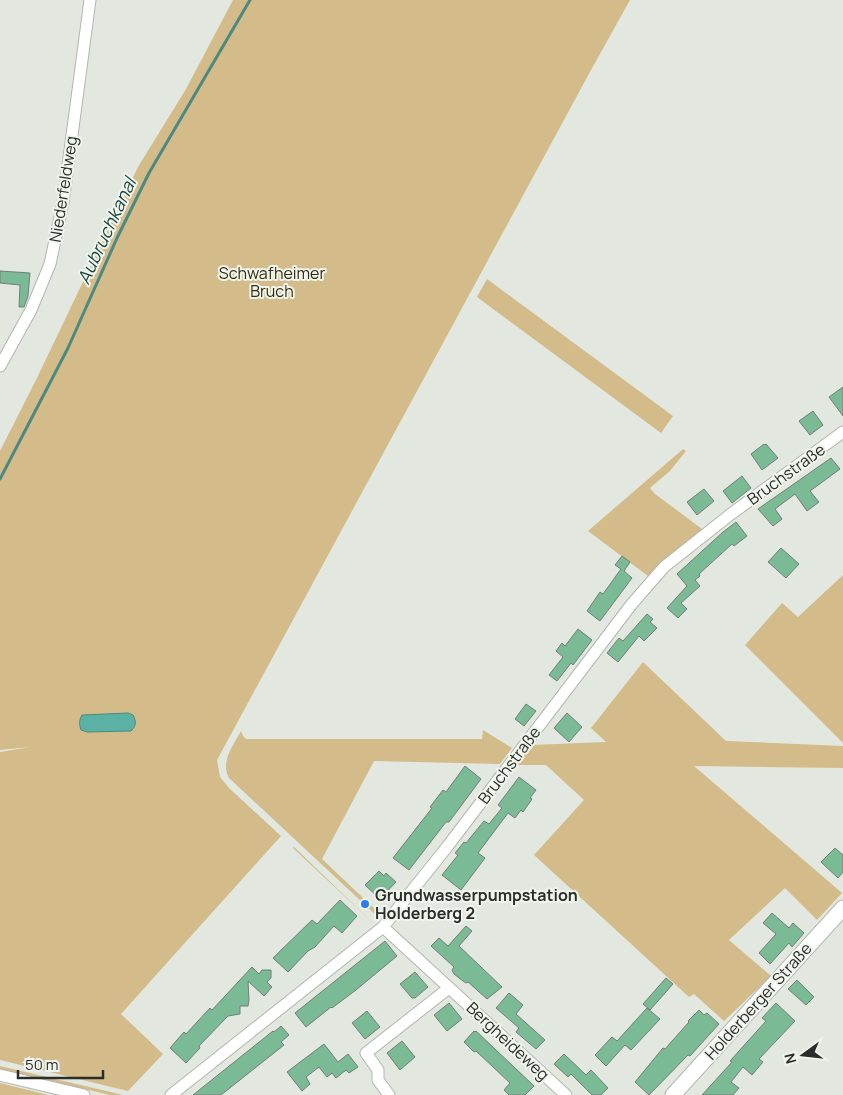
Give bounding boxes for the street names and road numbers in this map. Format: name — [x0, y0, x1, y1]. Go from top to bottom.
street label: Niederfeldweg — [44, 134, 82, 244]
street label: Bruchstraße — [743, 438, 829, 510]
street label: Bruchstraße — [473, 722, 545, 808]
street label: Holderberger Straße — [700, 938, 816, 1064]
street label: Bergheideweg — [462, 997, 554, 1085]

